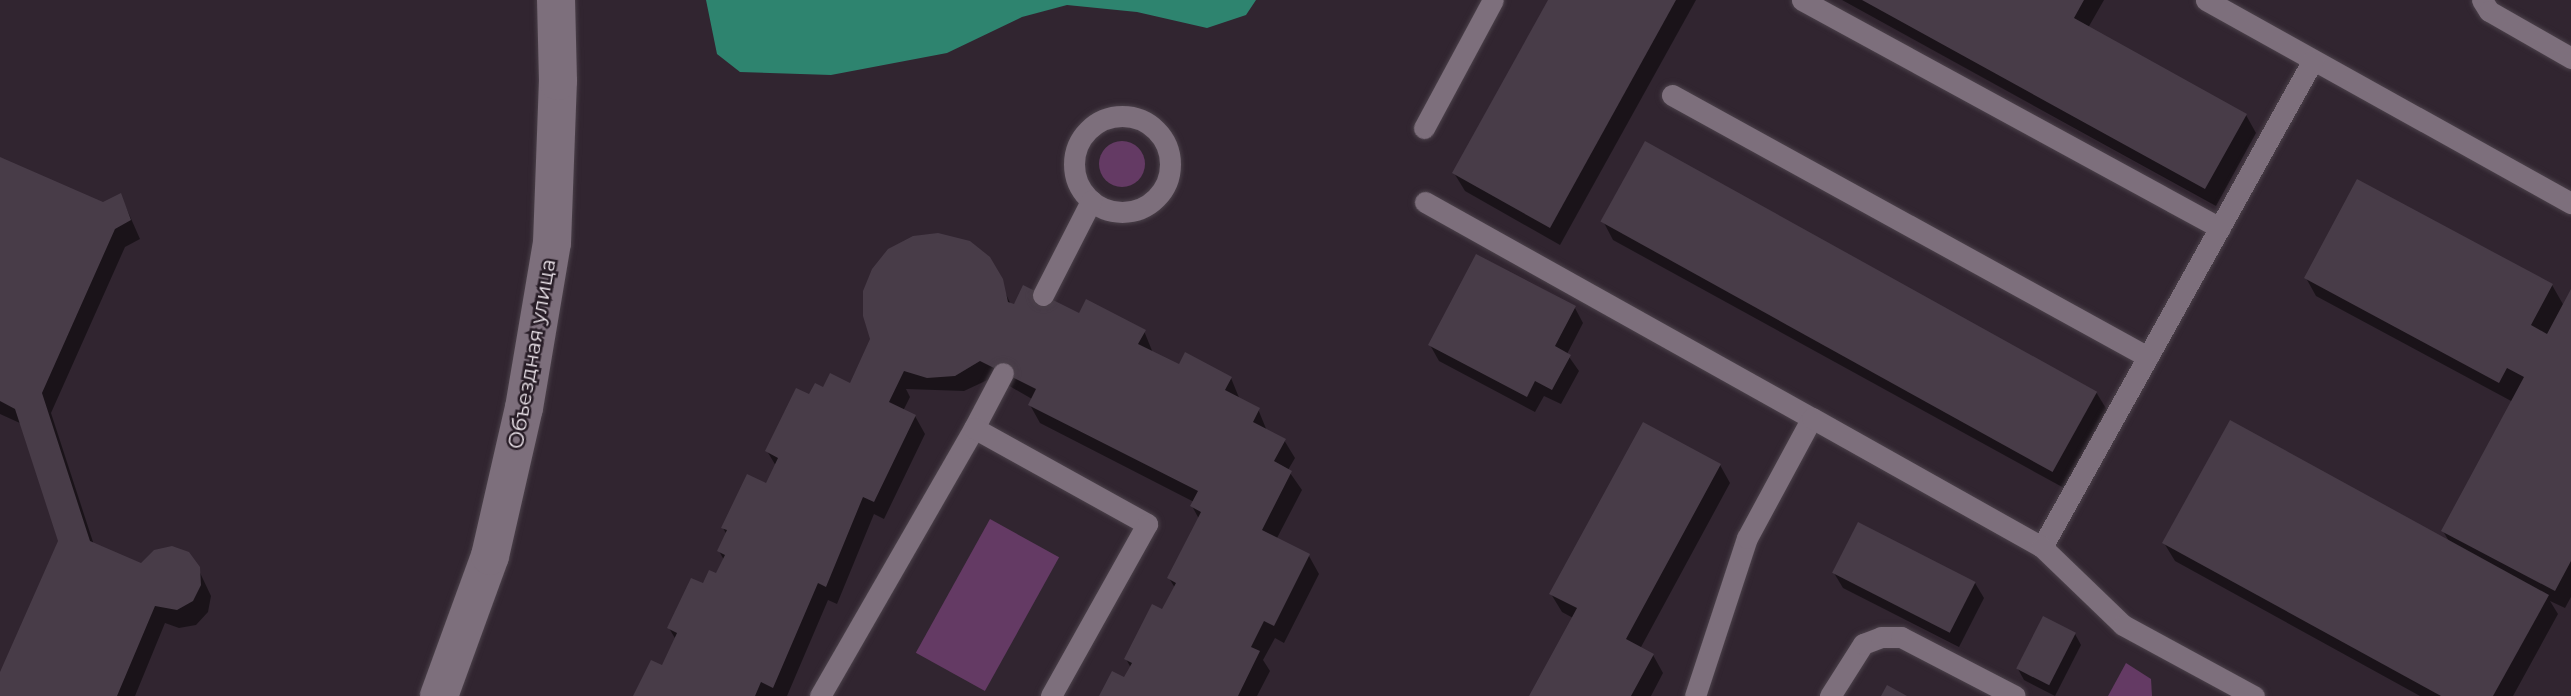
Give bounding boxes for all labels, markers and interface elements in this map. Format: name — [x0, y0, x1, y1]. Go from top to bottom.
street label: Объездная улица — [503, 257, 561, 451]

